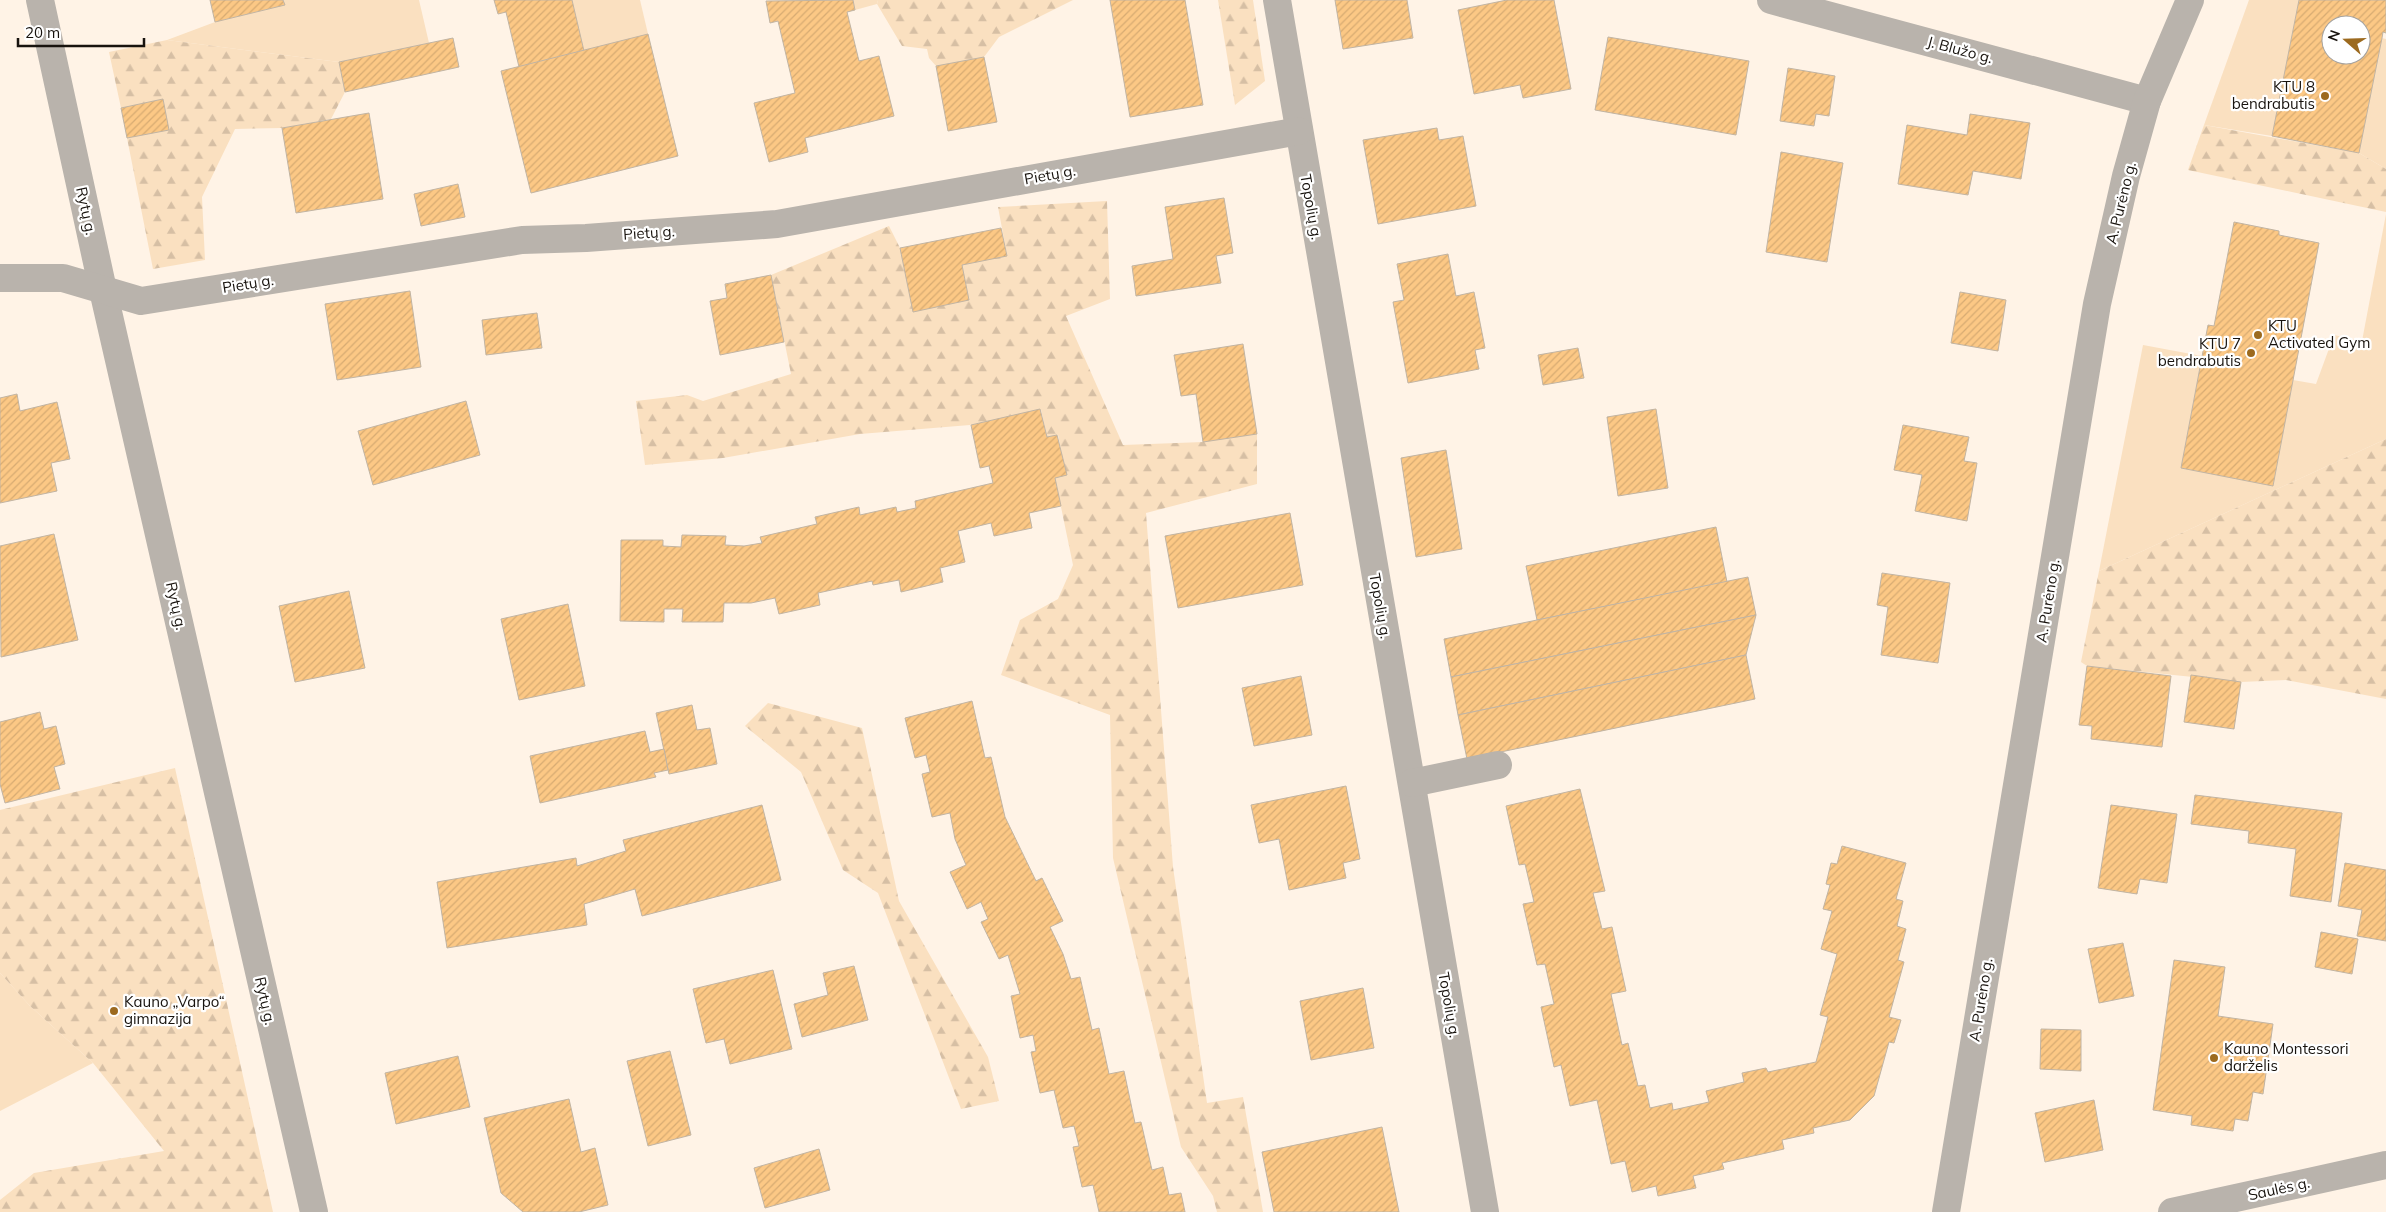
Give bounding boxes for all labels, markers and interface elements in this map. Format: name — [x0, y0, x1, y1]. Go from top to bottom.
scale bar — [18, 15, 144, 47]
north arrow — [2321, 15, 2371, 65]
text: 20 m — [25, 23, 60, 42]
text: N — [2324, 28, 2344, 44]
street label: J. Blužo g. — [1925, 32, 1995, 67]
place label: KTU 8 bendrabutis — [2232, 77, 2315, 113]
marker: KTU 8 bendrabutis — [2319, 90, 2331, 102]
street label: A. Purėno g. — [2101, 160, 2140, 246]
street label: Pietų g. — [1023, 161, 1077, 188]
street label: Topolių g. — [1296, 173, 1327, 241]
street label: Rytų g. — [72, 185, 101, 237]
street label: Pietų g. — [622, 221, 675, 244]
street label: Pietų g. — [221, 270, 275, 297]
place label: KTU Activated Gym — [2268, 316, 2370, 352]
marker: KTU Activated Gym — [2252, 329, 2264, 341]
place label: KTU 7 bendrabutis — [2158, 334, 2241, 370]
marker: KTU 7 bendrabutis — [2245, 347, 2257, 359]
street label: A. Purėno g. — [2032, 558, 2063, 644]
street label: Topolių g. — [1365, 572, 1396, 640]
street label: Rytų g. — [162, 580, 191, 632]
street label: A. Purėno g. — [1965, 957, 1996, 1043]
street label: Topolių g. — [1434, 971, 1465, 1039]
street label: Rytų g. — [251, 975, 280, 1027]
place label: Kauno „Varpo“ gimnazija — [124, 992, 225, 1028]
marker: Kauno „Varpo“ gimnazija — [108, 1005, 120, 1017]
place label: Kauno Montessori darželis — [2224, 1039, 2348, 1075]
marker: Kauno Montessori darželis — [2208, 1052, 2220, 1064]
street label: Saulės g. — [2246, 1173, 2311, 1204]

